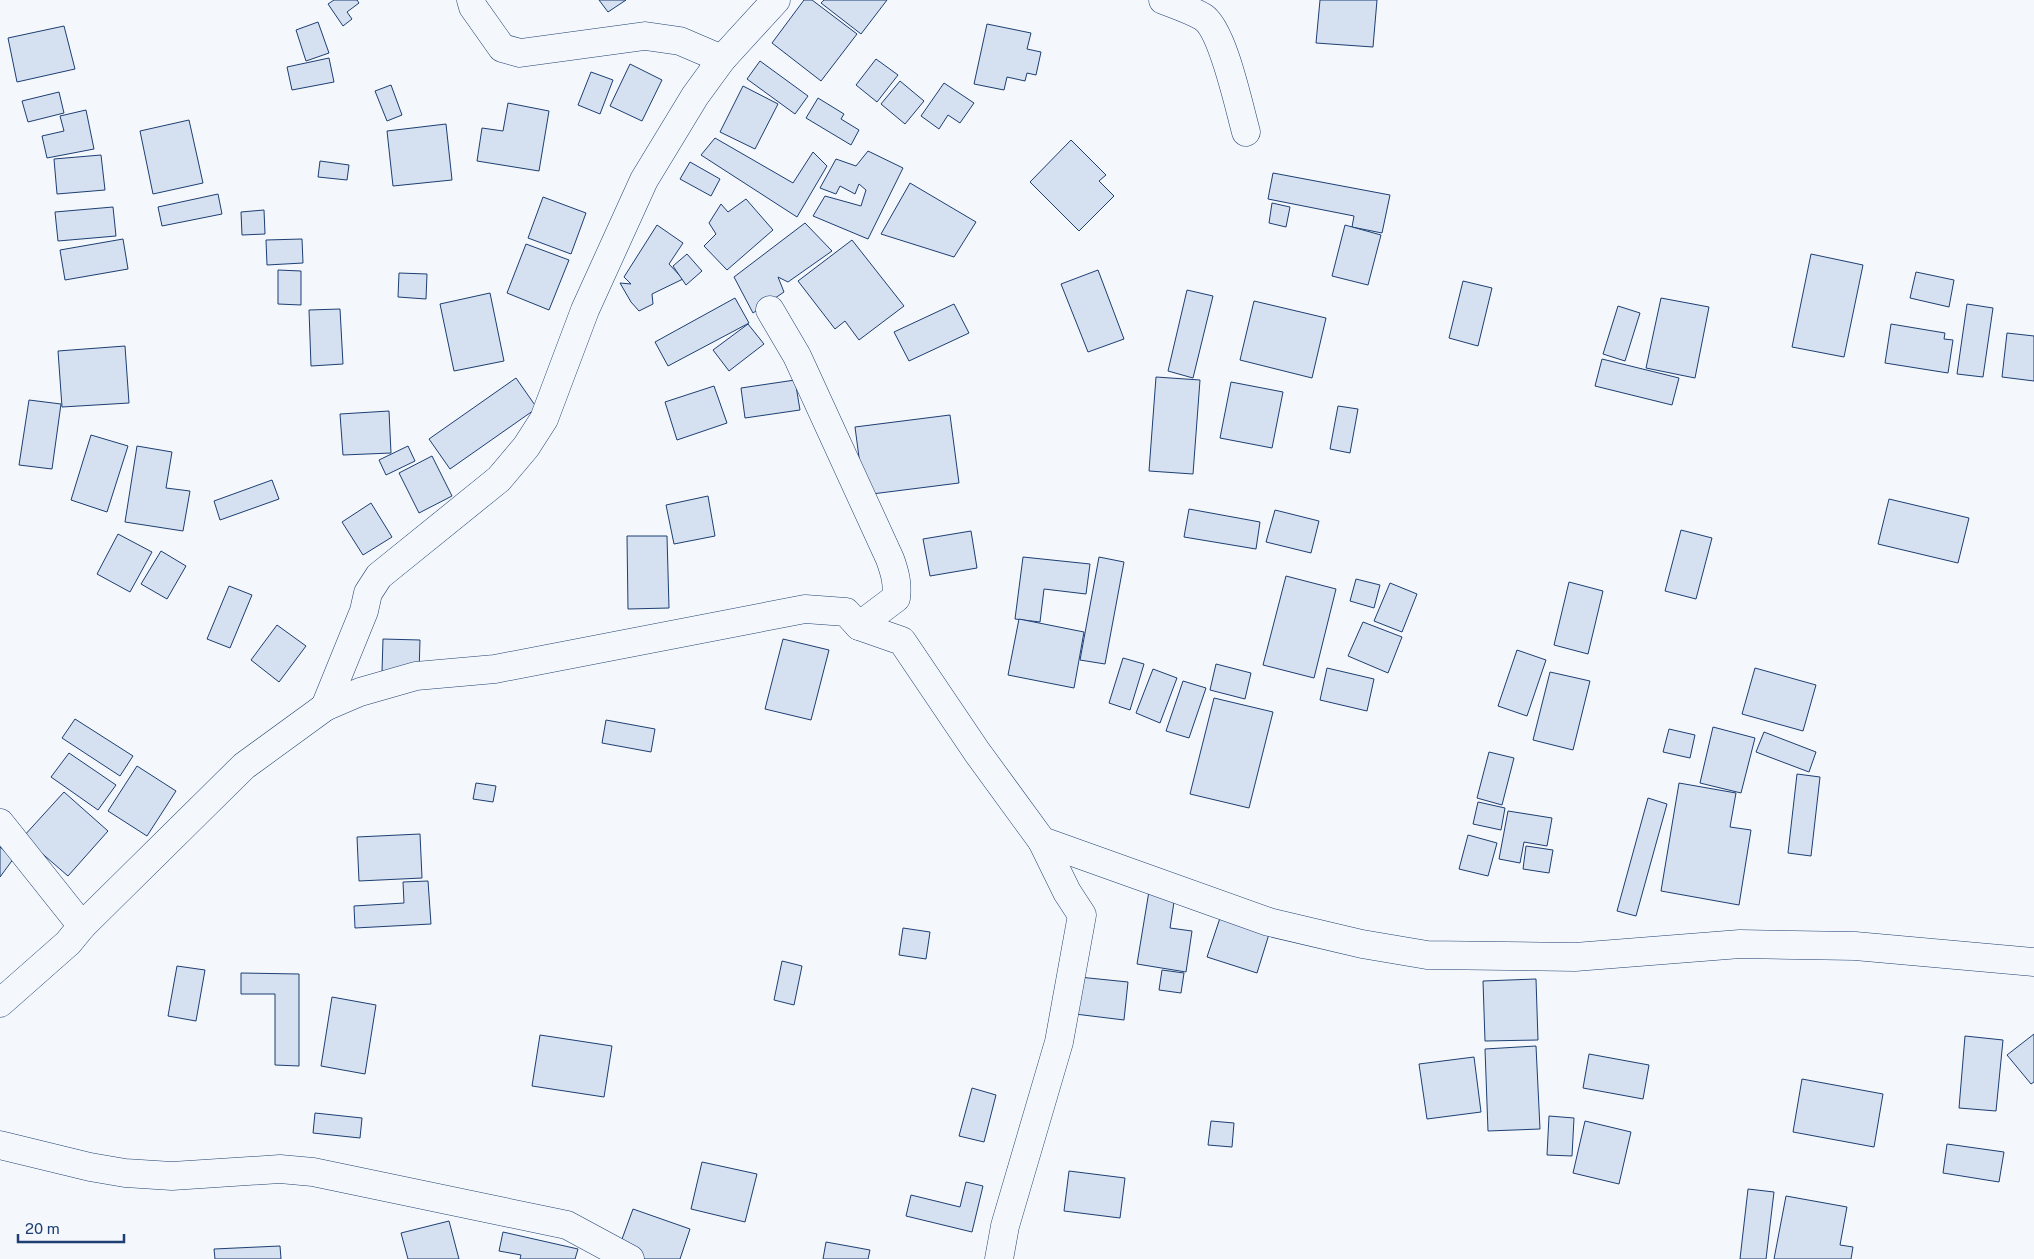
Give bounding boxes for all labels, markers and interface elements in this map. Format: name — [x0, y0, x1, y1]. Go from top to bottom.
scale bar — [18, 1212, 124, 1244]
text: 20 m — [25, 1220, 60, 1237]

